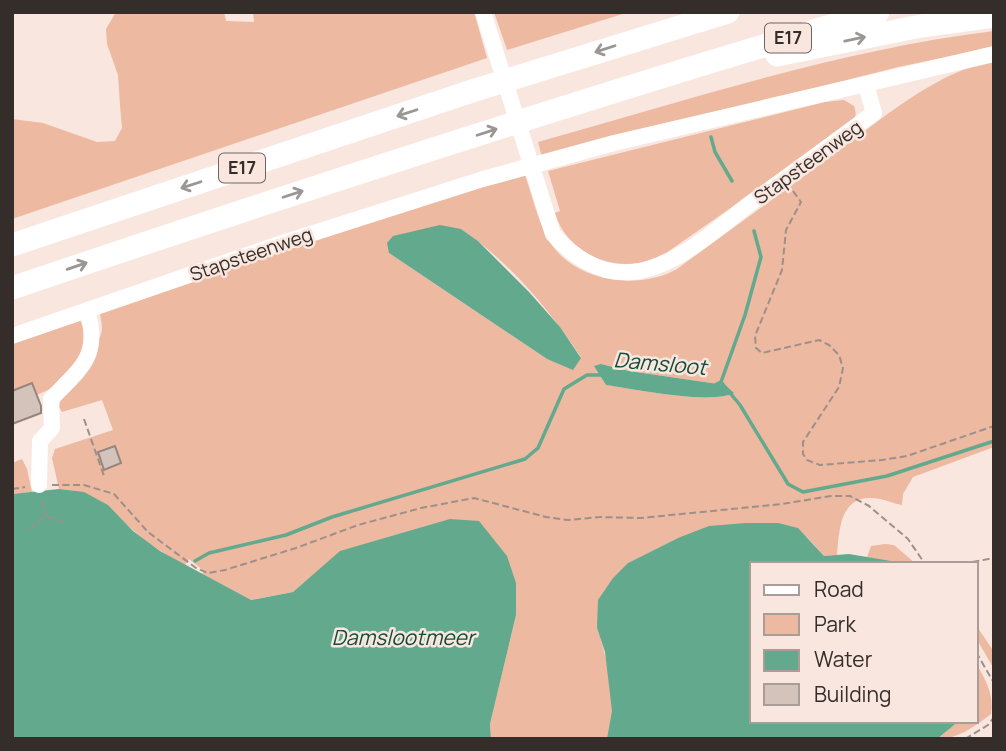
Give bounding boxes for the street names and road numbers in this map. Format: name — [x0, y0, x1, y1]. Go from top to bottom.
road number: E17 — [765, 24, 811, 52]
street label: Stapsteenweg — [749, 114, 867, 210]
road number: E17 — [219, 154, 265, 182]
street label: Stapsteenweg — [186, 221, 316, 287]

